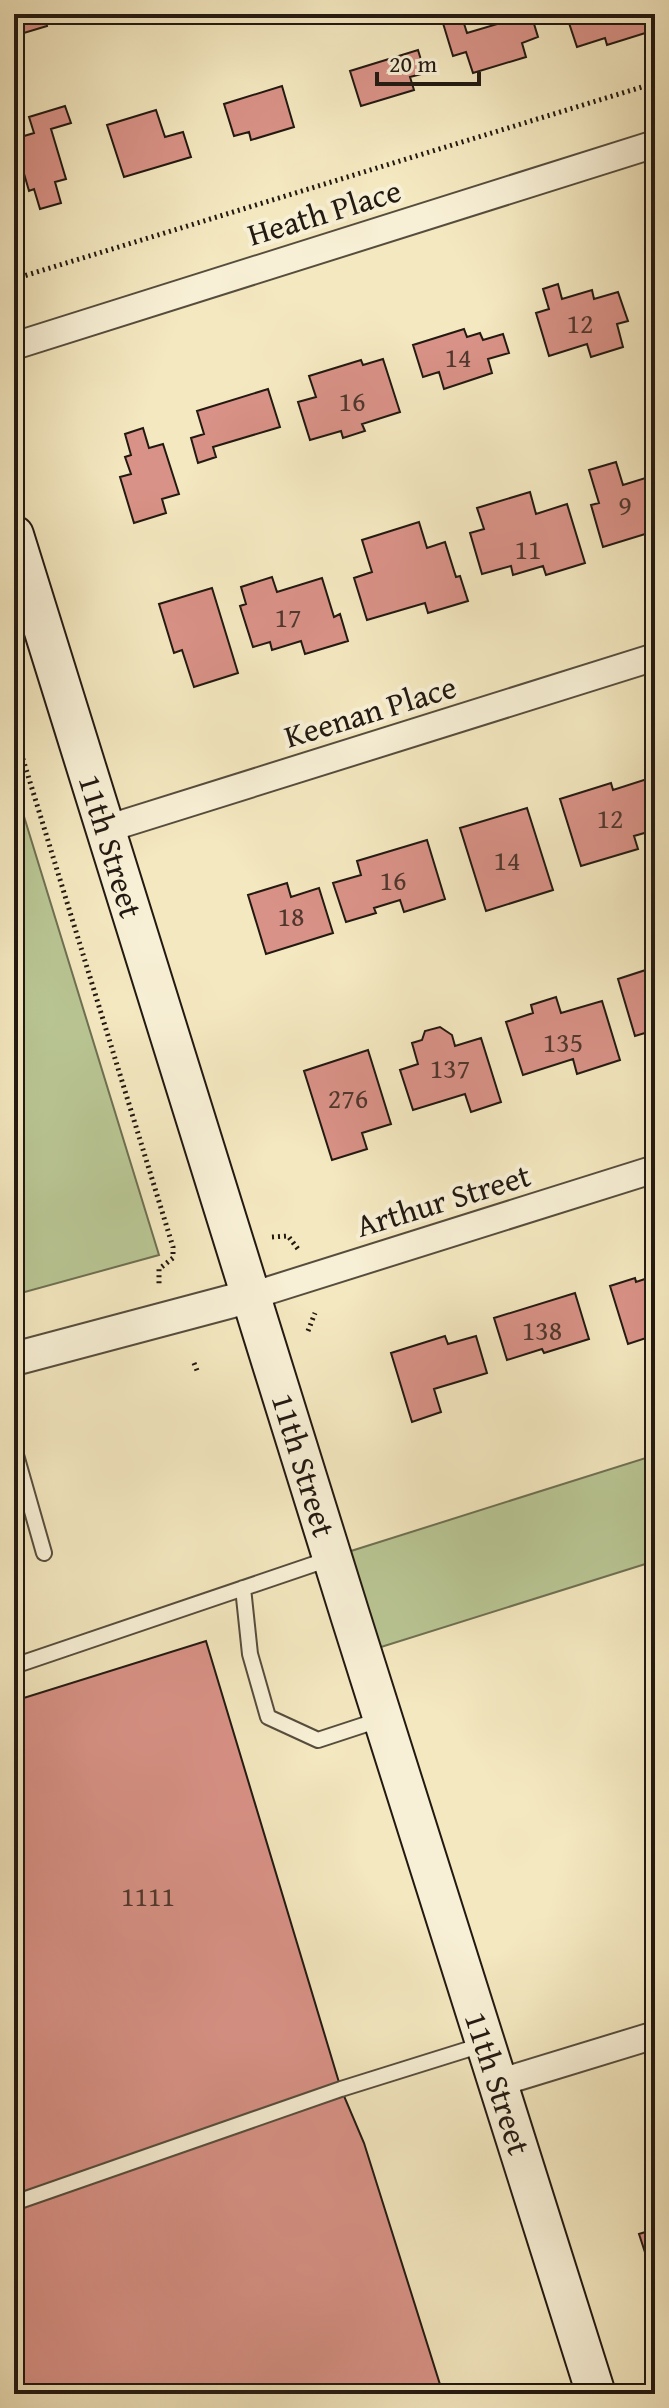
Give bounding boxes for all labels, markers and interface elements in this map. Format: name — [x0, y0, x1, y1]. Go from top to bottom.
scale bar — [377, 36, 479, 86]
text: 20 m — [389, 46, 437, 81]
street label: Heath Place — [241, 166, 407, 258]
house number: 12 — [567, 302, 593, 343]
house number: 14 — [445, 336, 471, 377]
house number: 16 — [339, 380, 365, 421]
house number: 9 — [618, 484, 632, 525]
house number: 11 — [515, 528, 541, 569]
house number: 17 — [275, 596, 301, 637]
street label: Keenan Place — [278, 663, 462, 759]
street label: 11th Street — [67, 768, 155, 924]
house number: 12 — [597, 797, 623, 838]
house number: 14 — [494, 839, 520, 880]
house number: 16 — [380, 859, 406, 900]
house number: 18 — [278, 895, 304, 936]
house number: 135 — [543, 1021, 583, 1062]
house number: 137 — [430, 1047, 470, 1088]
house number: 276 — [328, 1077, 368, 1118]
street label: Arthur Street — [350, 1151, 536, 1249]
house number: 138 — [522, 1309, 562, 1350]
street label: 11th Street — [260, 1387, 348, 1543]
house number: 1111 — [121, 1875, 175, 1916]
street label: 11th Street — [453, 2005, 543, 2161]

